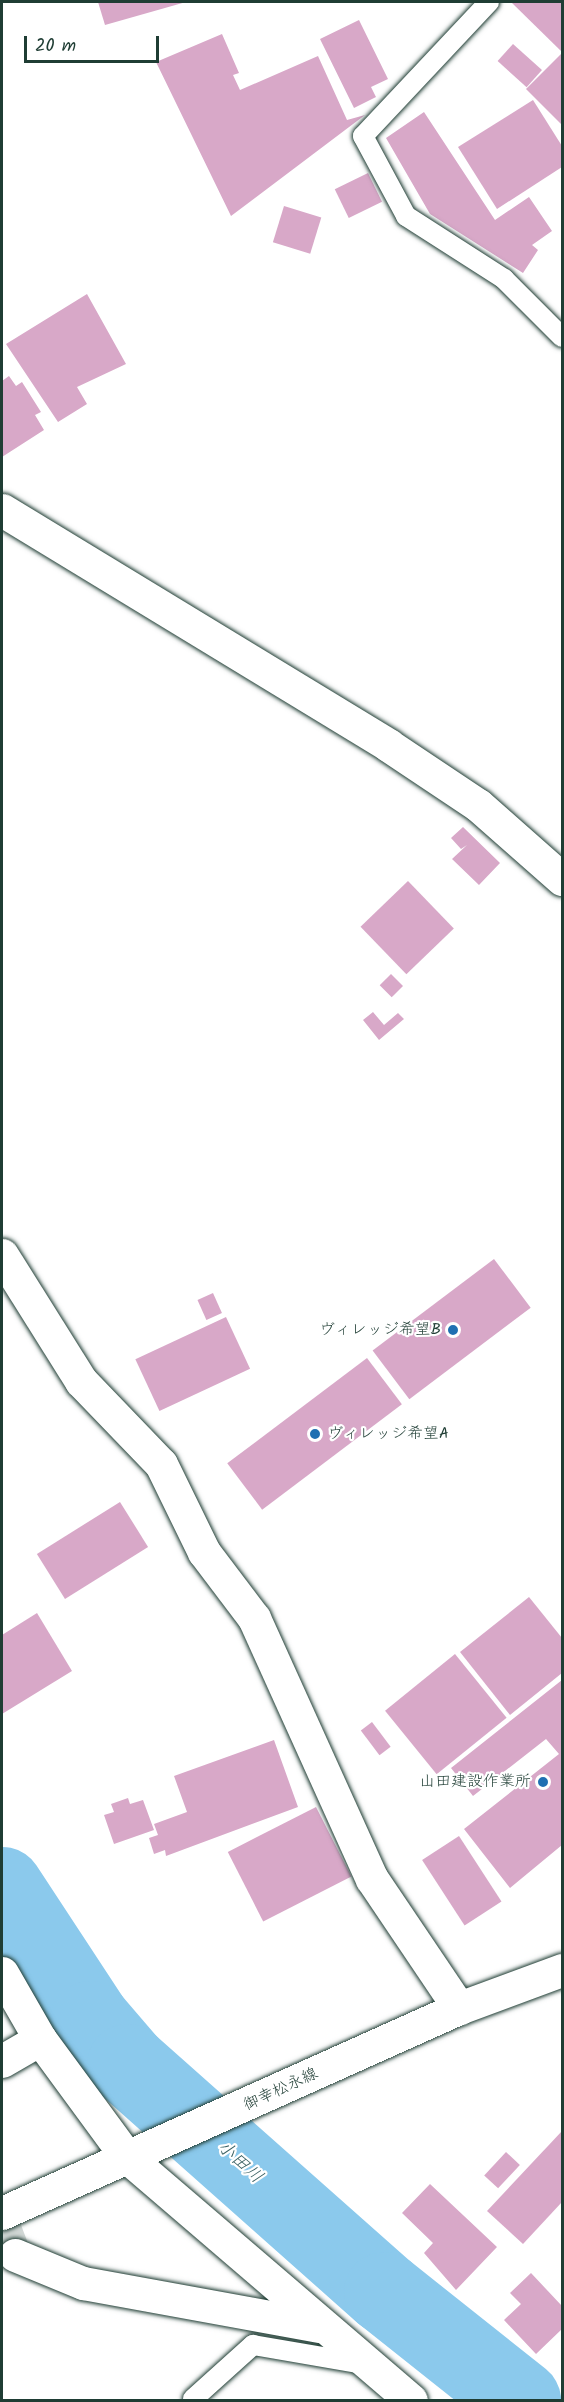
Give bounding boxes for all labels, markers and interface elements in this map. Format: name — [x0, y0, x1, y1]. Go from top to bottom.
scale bar — [27, 24, 162, 62]
text: 20 m — [35, 32, 76, 61]
place label: ヴィレッジ希望B — [319, 1320, 441, 1340]
marker: ヴィレッジ希望B — [446, 1323, 460, 1337]
place label: ヴィレッジ希望A — [327, 1424, 449, 1444]
marker: ヴィレッジ希望A — [308, 1427, 322, 1441]
place label: 山田建設作業所 — [419, 1772, 531, 1792]
marker: 山田建設作業所 — [536, 1775, 550, 1789]
street label: 御幸松永線 — [241, 2064, 321, 2116]
water label: 小田川 — [212, 2137, 266, 2189]

